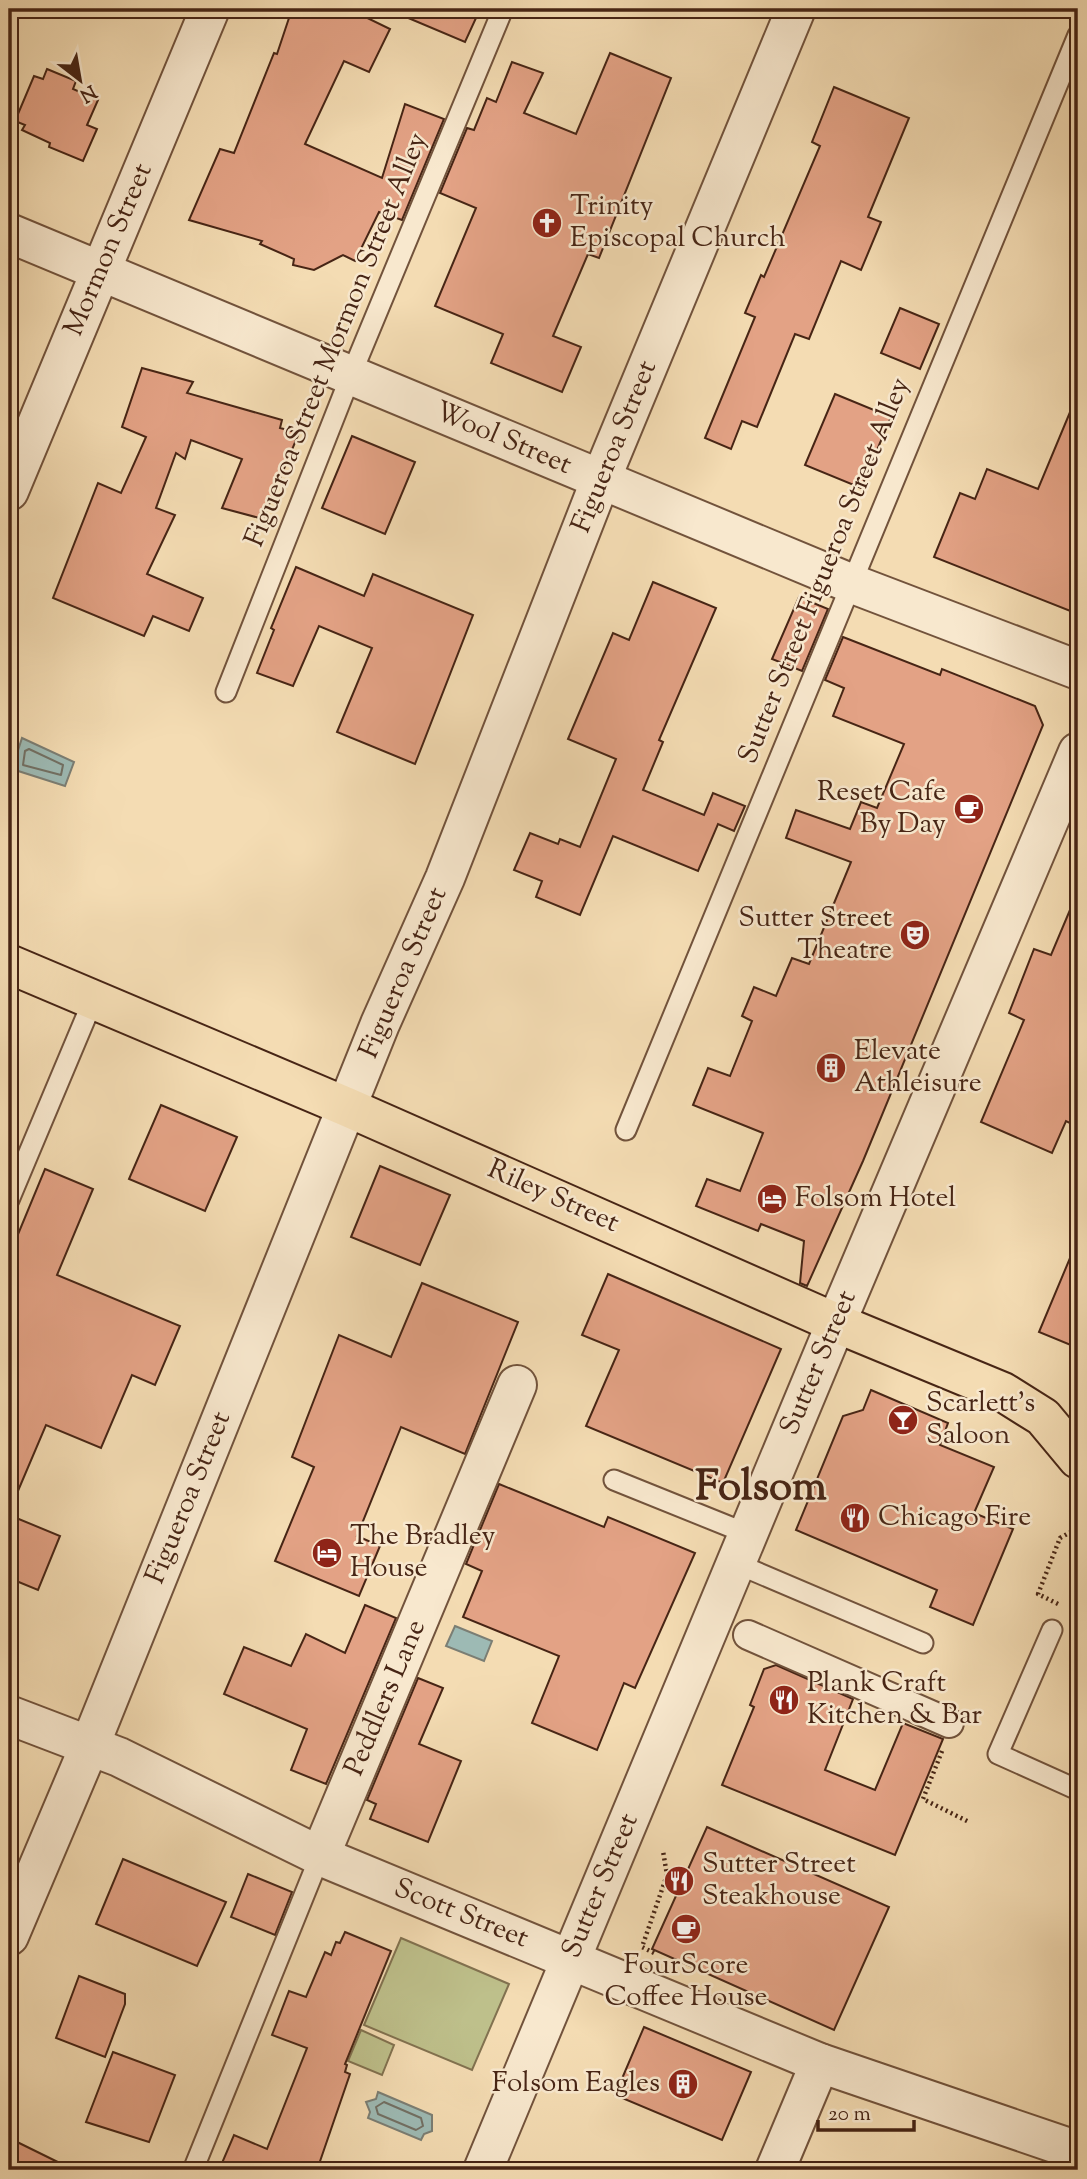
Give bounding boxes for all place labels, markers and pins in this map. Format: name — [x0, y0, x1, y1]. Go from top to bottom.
place label: Trinity Episcopal Church — [570, 187, 786, 259]
church icon: Trinity Episcopal Church — [530, 206, 564, 240]
place label: Reset Cafe By Day — [817, 773, 946, 845]
cafe icon: Reset Cafe By Day — [952, 792, 986, 826]
place label: Sutter Street Theatre — [738, 899, 892, 971]
theatre icon: Sutter Street Theatre — [898, 918, 932, 952]
place label: Elevate Athleisure — [854, 1032, 982, 1104]
building icon: Elevate Athleisure — [814, 1051, 848, 1085]
place label: Folsom Hotel — [795, 1179, 956, 1219]
hotel icon: Folsom Hotel — [755, 1182, 789, 1216]
place label: Scarlett's Saloon — [926, 1384, 1035, 1456]
bar icon: Scarlett's Saloon — [886, 1403, 920, 1437]
place label: Chicago Fire — [878, 1498, 1031, 1538]
restaurant icon: Chicago Fire — [838, 1501, 872, 1535]
place label: The Bradley House — [350, 1517, 495, 1589]
hotel icon: The Bradley House — [310, 1536, 344, 1570]
place label: Plank Craft Kitchen & Bar — [807, 1664, 983, 1736]
restaurant icon: Plank Craft Kitchen & Bar — [767, 1683, 801, 1717]
place label: Sutter Street Steakhouse — [702, 1845, 856, 1917]
restaurant icon: Sutter Street Steakhouse — [662, 1864, 696, 1898]
cafe icon: FourScore Coffee House — [669, 1912, 703, 1946]
place label: FourScore Coffee House — [604, 1946, 768, 2018]
place label: Folsom Eagles — [492, 2064, 660, 2104]
building icon: Folsom Eagles — [666, 2067, 700, 2101]

